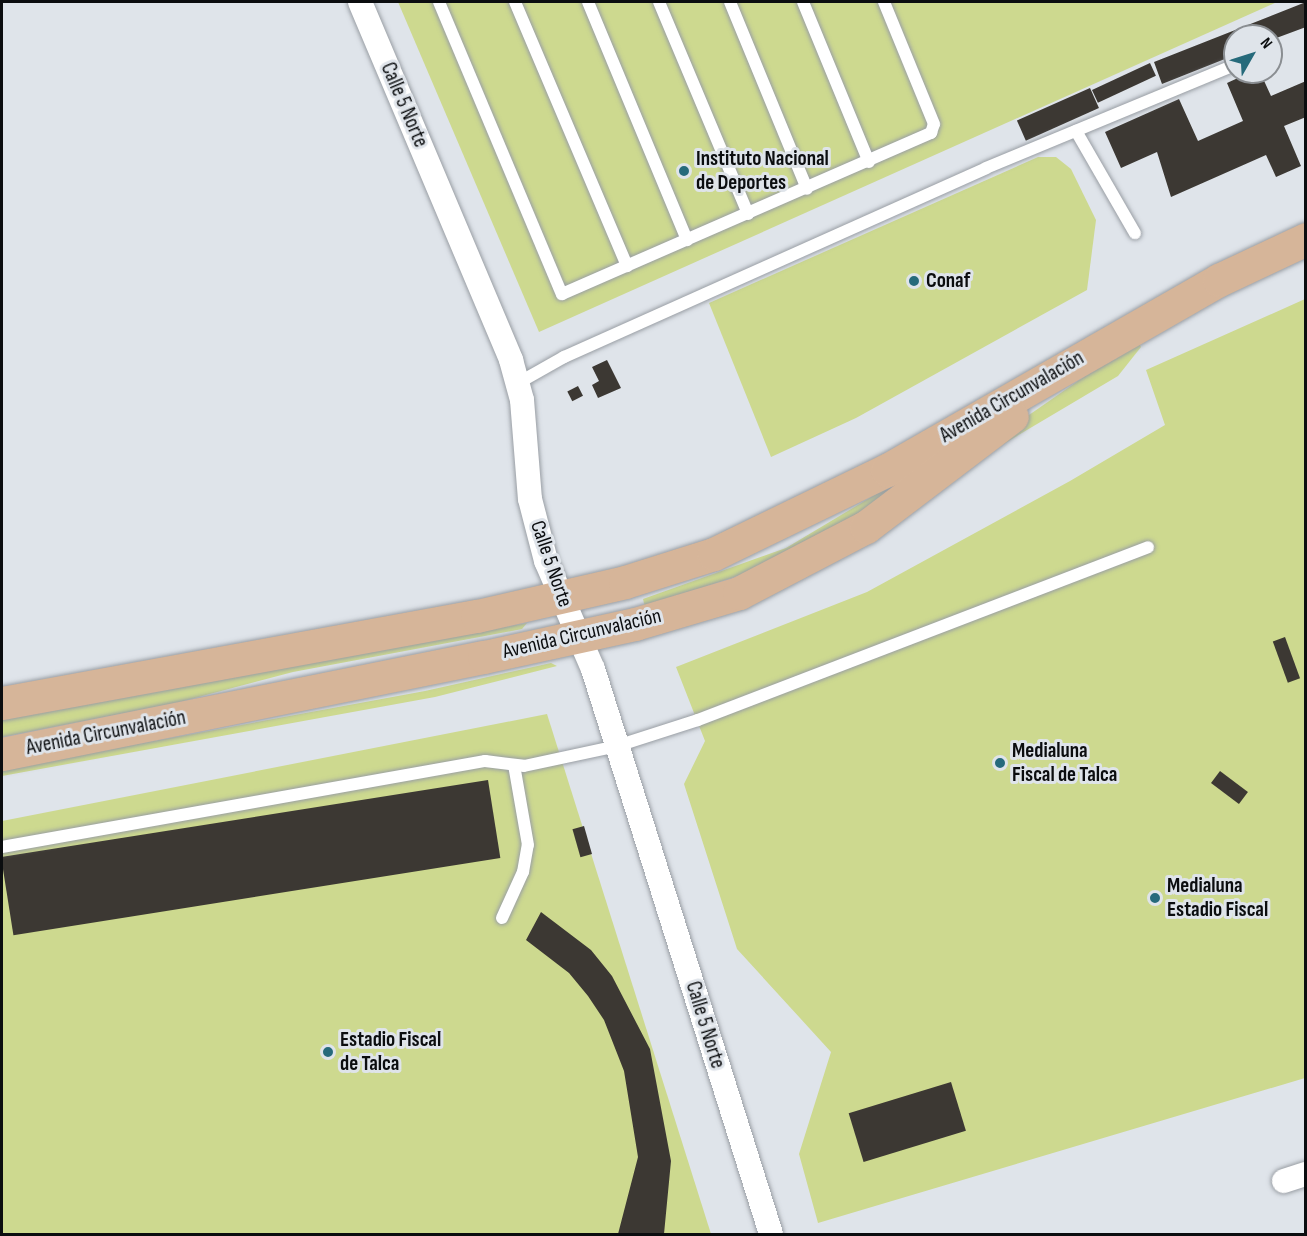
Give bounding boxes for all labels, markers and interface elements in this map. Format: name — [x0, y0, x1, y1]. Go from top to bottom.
north arrow — [1223, 24, 1283, 84]
text: N — [1256, 34, 1276, 53]
street label: Calle 5 Norte — [375, 59, 433, 151]
place label: Instituto Nacional de Deportes — [696, 146, 829, 196]
marker: Instituto Nacional de Deportes — [677, 164, 691, 178]
place label: Conaf — [926, 268, 970, 294]
marker: Conaf — [907, 274, 921, 288]
street label: Avenida Circunvalación — [936, 346, 1088, 448]
street label: Calle 5 Norte — [524, 518, 578, 610]
street label: Avenida Circunvalación — [500, 604, 664, 664]
street label: Avenida Circunvalación — [24, 705, 188, 761]
place label: Medialuna Fiscal de Talca — [1012, 738, 1117, 788]
marker: Medialuna Fiscal de Talca — [993, 756, 1007, 770]
place label: Medialuna Estadio Fiscal — [1167, 873, 1268, 923]
marker: Medialuna Estadio Fiscal — [1148, 891, 1162, 905]
street label: Calle 5 Norte — [680, 978, 730, 1072]
place label: Estadio Fiscal de Talca — [340, 1027, 441, 1077]
marker: Estadio Fiscal de Talca — [321, 1045, 335, 1059]

